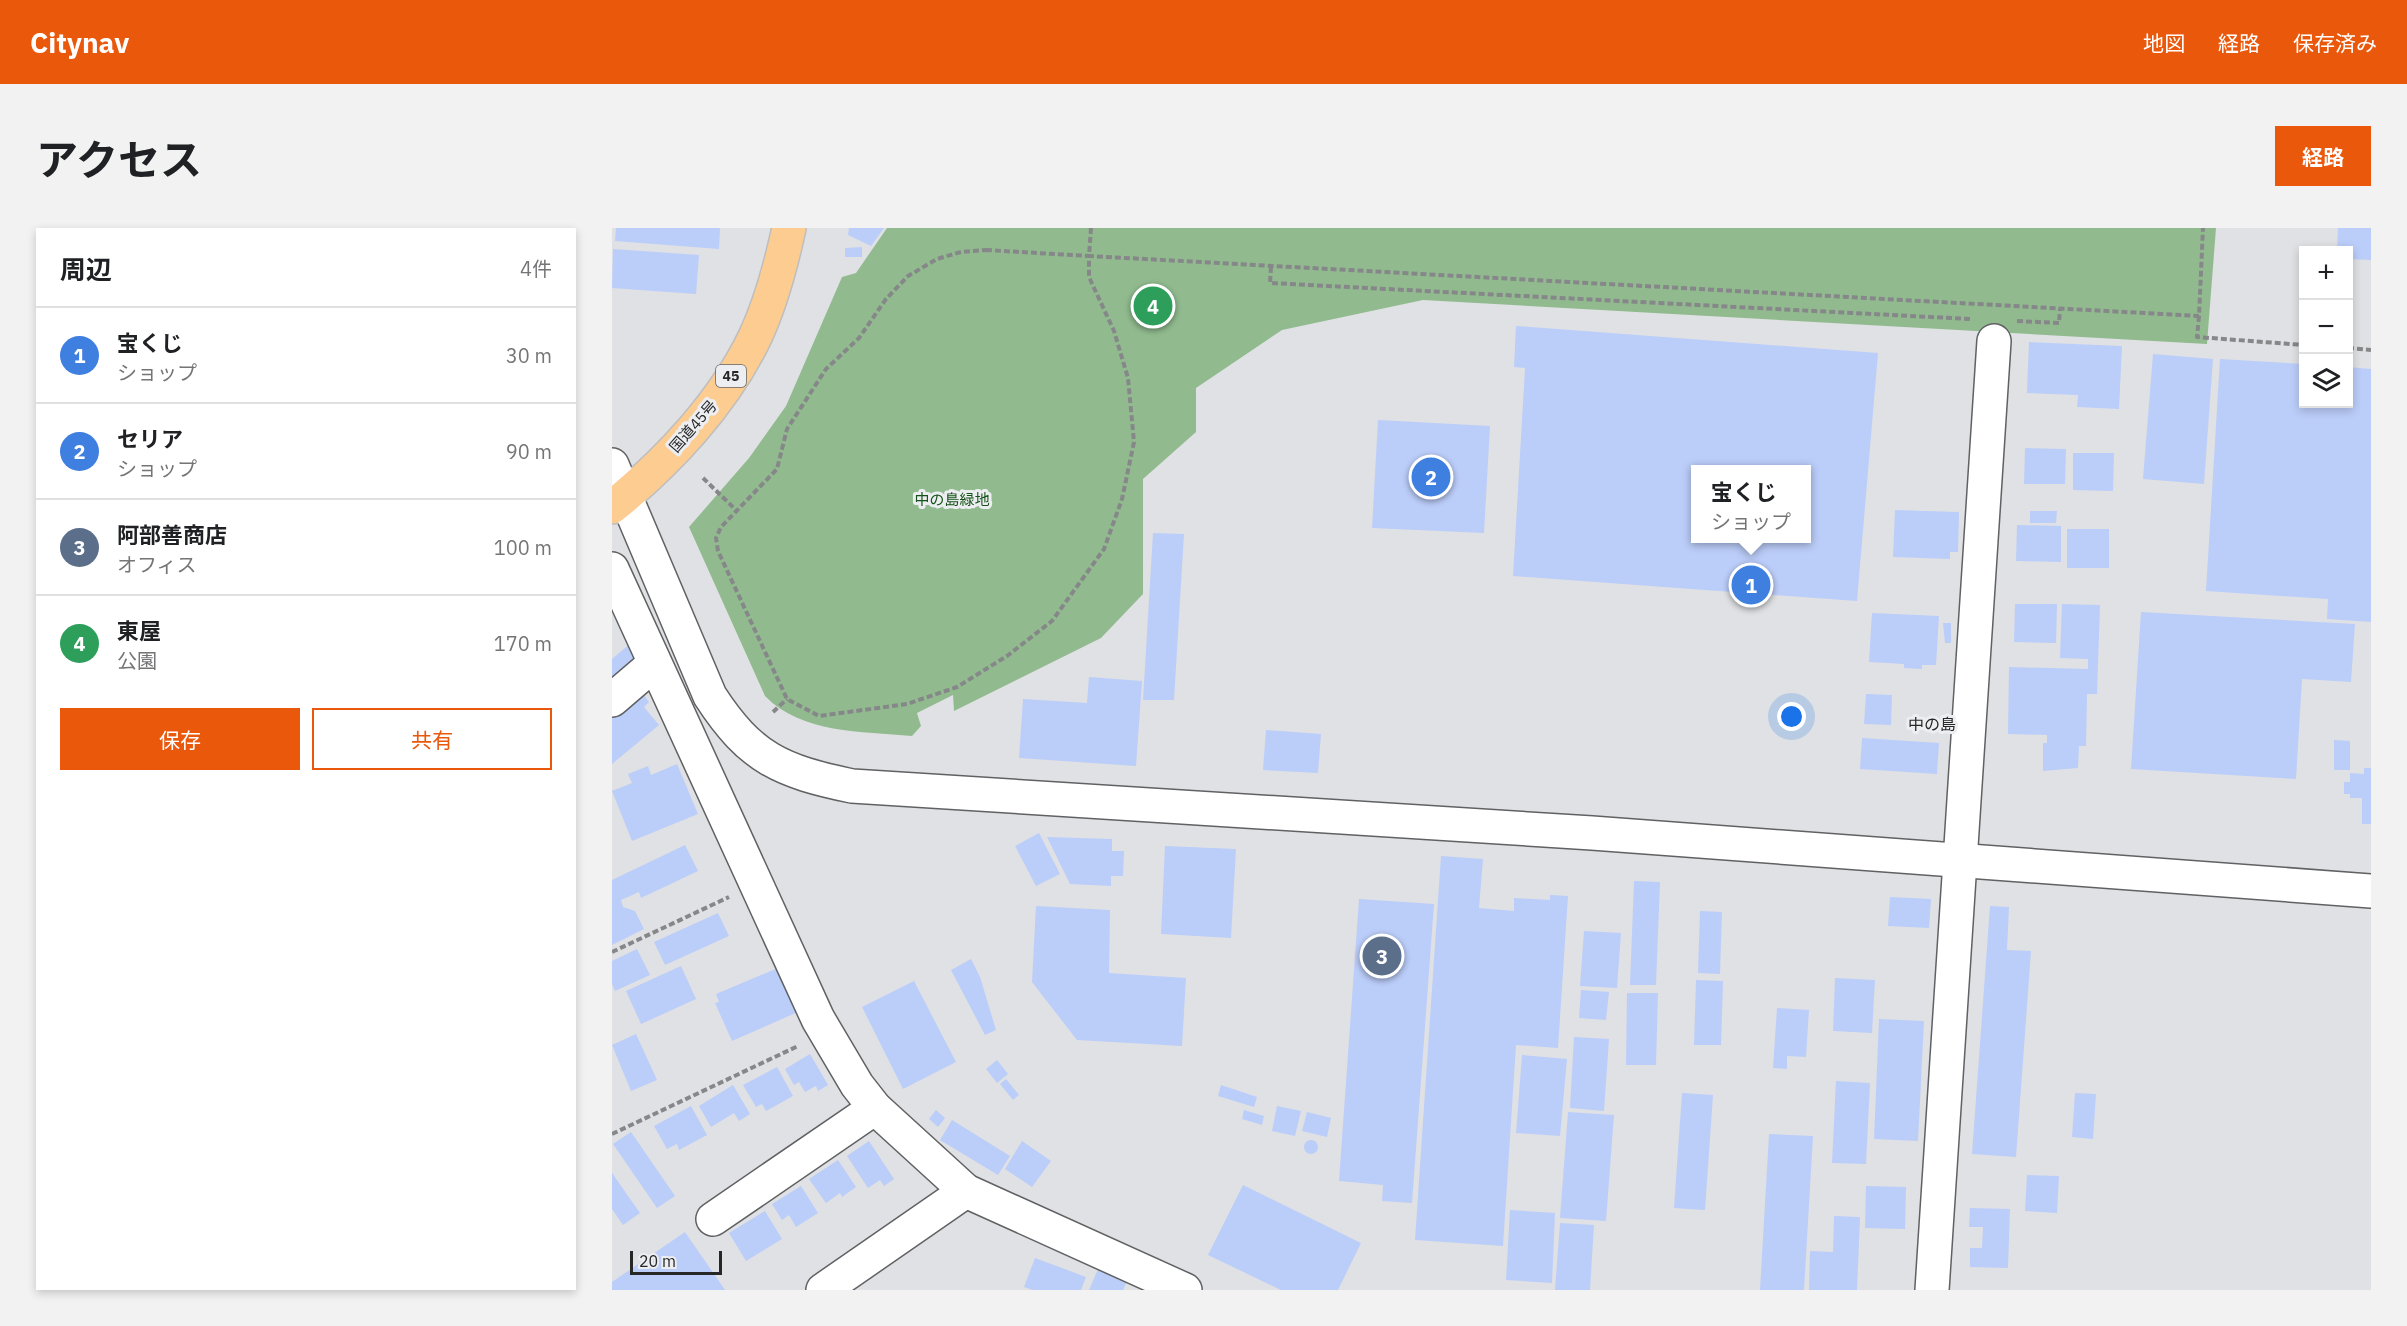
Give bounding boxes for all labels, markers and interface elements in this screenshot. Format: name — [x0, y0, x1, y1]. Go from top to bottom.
text: Citynav — [30, 24, 129, 61]
text: 地図 — [2143, 29, 2185, 57]
text: 経路 — [2218, 29, 2260, 57]
text: 保存済み — [2293, 29, 2377, 57]
button: 経路 — [2275, 126, 2371, 186]
text: アクセス — [36, 132, 202, 187]
map controls — [2299, 246, 2353, 408]
button: + — [2299, 246, 2353, 300]
text: 周辺 — [60, 252, 112, 286]
text: 4件 — [520, 255, 552, 282]
pin: 4 — [1134, 284, 1172, 328]
button: − — [2299, 300, 2353, 354]
text: 宝くじ — [117, 328, 183, 357]
text: 1 — [74, 342, 86, 369]
text: 30 m — [506, 342, 552, 369]
button: layers — [2299, 354, 2353, 408]
text: ショップ — [117, 359, 197, 386]
road number: 45 — [716, 365, 746, 387]
street label: 国道45号 — [665, 396, 721, 456]
text: セリア — [117, 424, 183, 453]
text: 2 — [74, 438, 86, 465]
text: 90 m — [506, 438, 552, 465]
pin: 2 — [1412, 454, 1450, 500]
text: ショップ — [117, 455, 197, 482]
popup — [1691, 465, 1811, 543]
text: 宝くじ — [1711, 477, 1777, 506]
park label: 中の島緑地 — [914, 490, 990, 509]
text: ショップ — [1711, 508, 1791, 535]
text: 阿部善商店 — [117, 520, 227, 549]
text: 3 — [74, 534, 86, 561]
text: 100 m — [494, 534, 552, 561]
text: オフィス — [117, 551, 197, 578]
pin: 1 — [1732, 562, 1770, 608]
text: 東屋 — [117, 616, 161, 645]
text: 4 — [74, 630, 86, 657]
text: 170 m — [494, 630, 552, 657]
text: 公園 — [117, 647, 157, 674]
your location — [1777, 702, 1806, 731]
button: 保存 — [60, 708, 300, 770]
button: 共有 — [312, 708, 552, 770]
district label: 中の島 — [1908, 714, 1956, 734]
pin: 3 — [1362, 934, 1402, 978]
scale bar — [630, 1248, 722, 1276]
text: 20 m — [639, 1251, 676, 1271]

